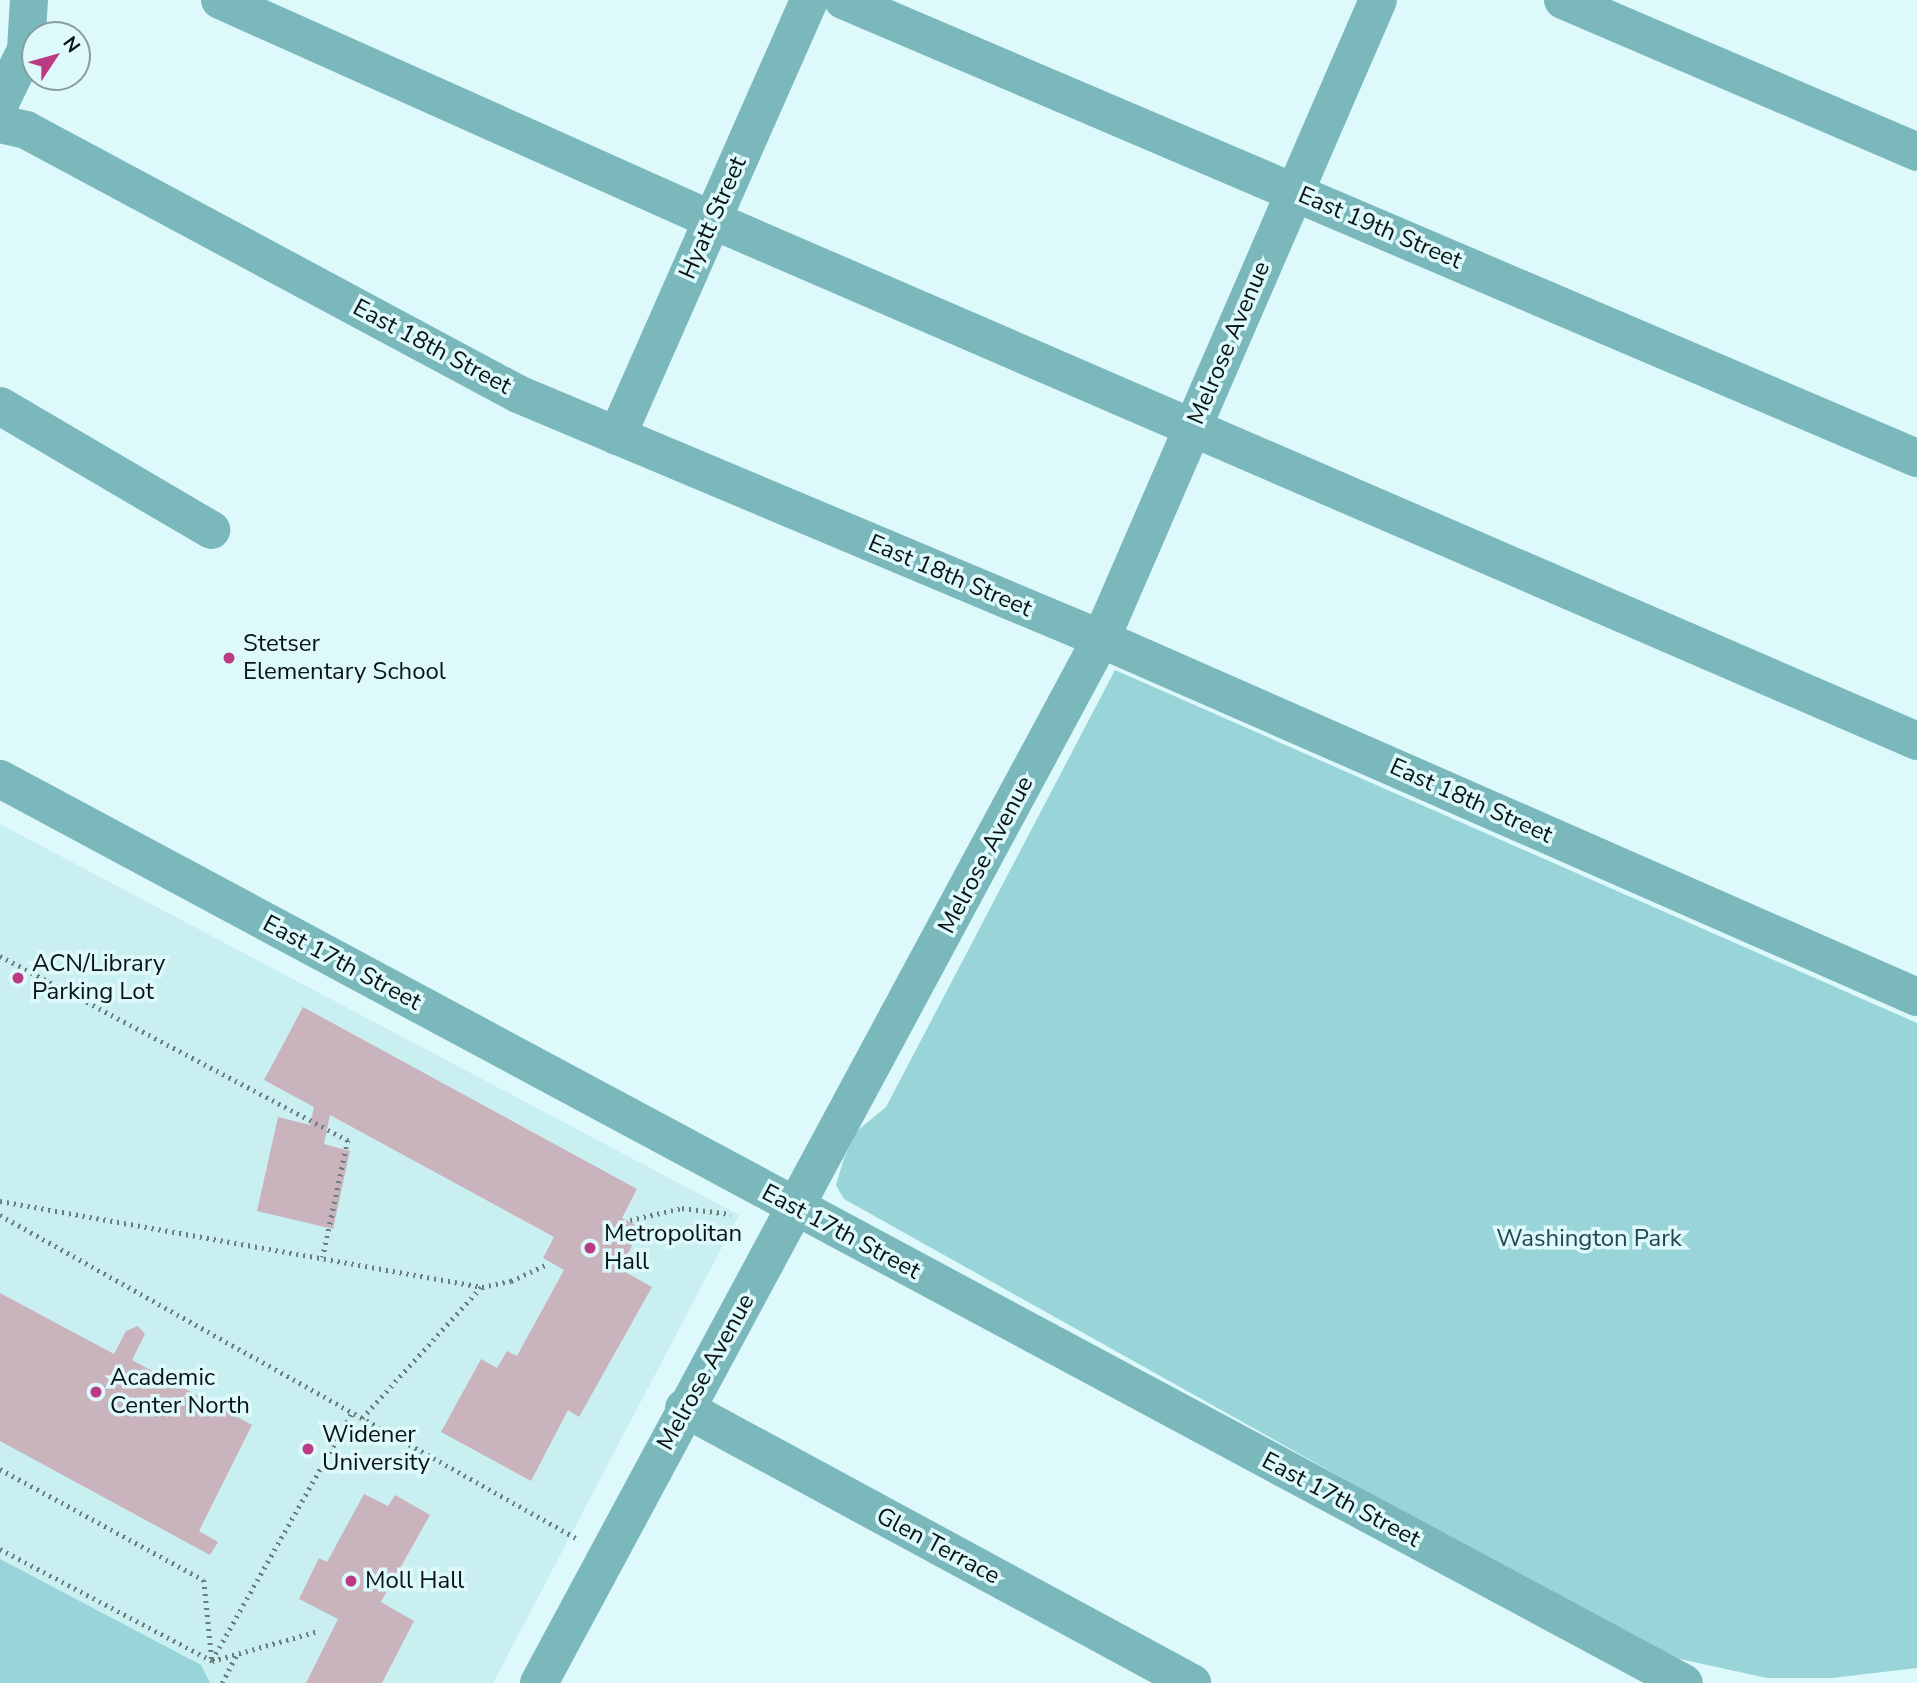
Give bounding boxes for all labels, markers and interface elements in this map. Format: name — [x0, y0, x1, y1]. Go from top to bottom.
north arrow — [21, 21, 91, 91]
text: N — [57, 31, 86, 58]
street label: Hyatt Street — [673, 152, 753, 284]
street label: East 19th Street — [1294, 181, 1466, 275]
street label: Melrose Avenue — [1182, 257, 1276, 429]
street label: East 18th Street — [348, 293, 516, 401]
street label: East 18th Street — [864, 529, 1036, 623]
place label: Stetser Elementary School — [243, 630, 446, 686]
marker: Stetser Elementary School — [221, 650, 237, 666]
street label: East 18th Street — [1385, 752, 1557, 850]
street label: Melrose Avenue — [932, 771, 1040, 939]
street label: East 17th Street — [258, 909, 426, 1017]
place label: ACN/Library Parking Lot — [32, 950, 165, 1006]
marker: ACN/Library Parking Lot — [10, 970, 26, 986]
street label: East 17th Street — [757, 1178, 925, 1286]
place label: Metropolitan Hall — [604, 1220, 742, 1276]
park label: Washington Park — [1496, 1225, 1682, 1253]
marker: Metropolitan Hall — [582, 1240, 598, 1256]
street label: Melrose Avenue — [651, 1289, 761, 1455]
place label: Academic Center North — [110, 1364, 250, 1420]
marker: Academic Center North — [88, 1384, 104, 1400]
place label: Widener University — [322, 1421, 430, 1477]
marker: Widener University — [300, 1441, 316, 1457]
street label: East 17th Street — [1257, 1446, 1425, 1554]
street label: Glen Terrace — [871, 1501, 1005, 1591]
place label: Moll Hall — [365, 1567, 464, 1595]
marker: Moll Hall — [343, 1573, 359, 1589]

